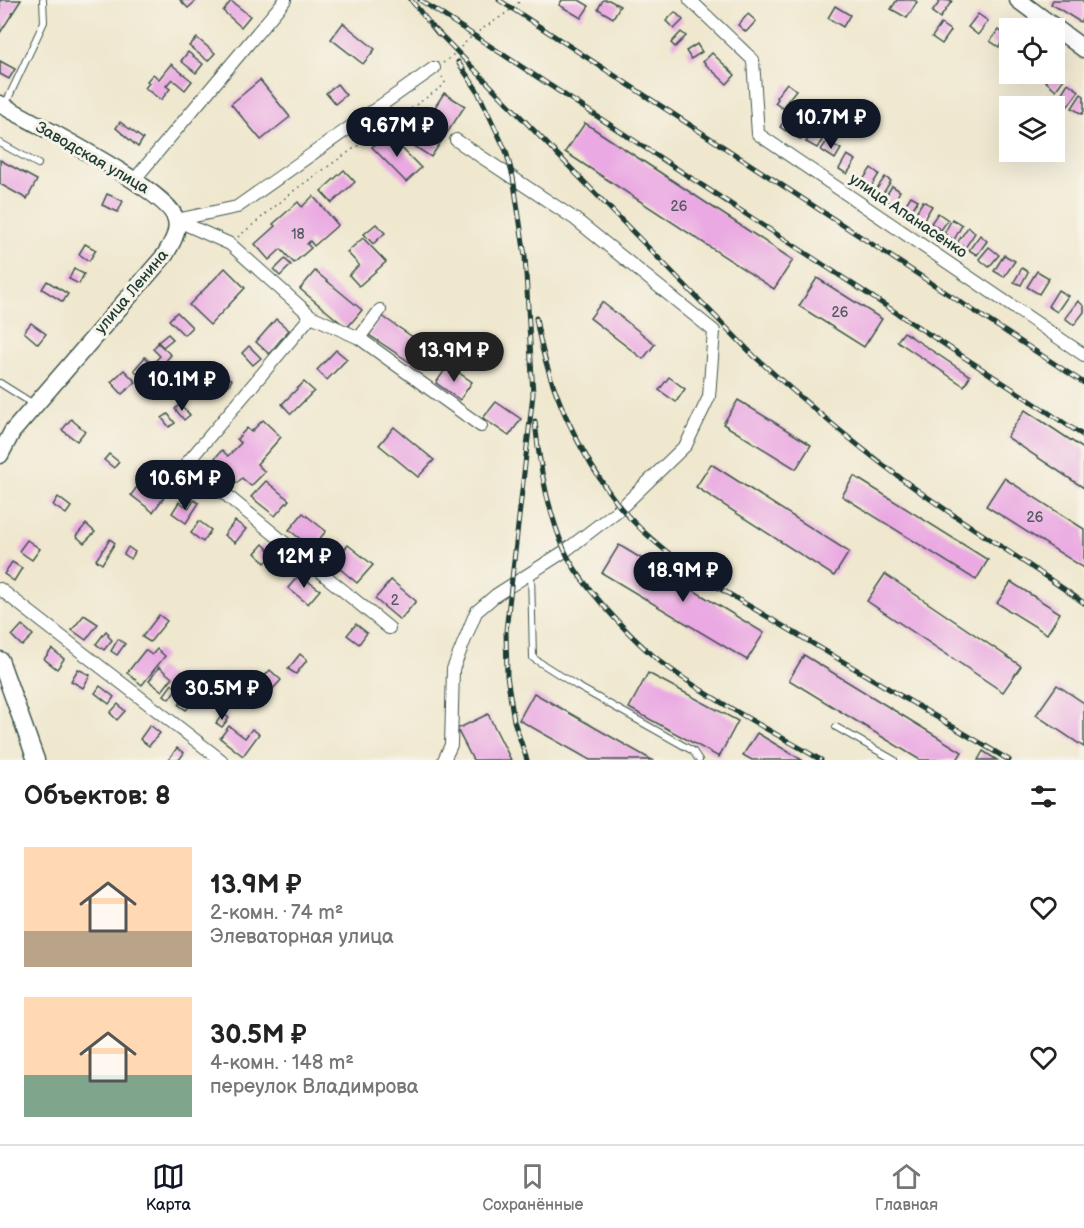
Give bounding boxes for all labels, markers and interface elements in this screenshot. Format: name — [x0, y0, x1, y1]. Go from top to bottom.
map controls — [999, 18, 1065, 162]
button: locate — [999, 18, 1065, 84]
button: layers — [999, 96, 1065, 162]
pin: 10.7M ₽ — [776, 99, 886, 150]
text: 10.7M ₽ — [796, 106, 866, 130]
pin: 9.67M ₽ — [342, 107, 452, 158]
text: 9.67M ₽ — [360, 114, 434, 138]
street label: Заводская улица — [32, 118, 153, 198]
street label: улица Апанасенко — [846, 170, 970, 262]
house number: 26 — [671, 198, 688, 215]
house number: 18 — [291, 226, 305, 243]
street label: улица Ленина — [91, 246, 173, 338]
house number: 26 — [832, 304, 849, 321]
pin: 13.9M ₽ — [399, 332, 509, 383]
text: 13.9M ₽ — [419, 339, 489, 363]
pin: 10.1M ₽ — [127, 361, 237, 412]
text: 10.1M ₽ — [148, 368, 216, 392]
pin: 10.6M ₽ — [130, 460, 240, 511]
text: 10.6M ₽ — [149, 467, 221, 491]
house number: 26 — [1027, 509, 1044, 526]
pin: 12M ₽ — [262, 538, 346, 589]
text: 12M ₽ — [277, 545, 331, 569]
pin: 18.9M ₽ — [628, 552, 738, 603]
text: 18.9M ₽ — [648, 559, 718, 583]
house number: 2 — [391, 592, 400, 609]
pin: 30.5M ₽ — [167, 670, 277, 721]
text: 30.5M ₽ — [185, 677, 259, 701]
icon: filters — [1027, 780, 1060, 813]
text: Объектов: 8 — [24, 781, 171, 812]
text: 13.9M ₽ — [210, 870, 302, 901]
icon: home — [72, 871, 144, 943]
icon: heart — [1027, 891, 1060, 924]
text: 2-комн. · 74 m² — [210, 901, 343, 925]
text: Элеваторная улица — [210, 925, 394, 949]
text: 30.5M ₽ — [210, 1020, 307, 1051]
icon: home — [72, 1021, 144, 1093]
icon: heart — [1027, 1041, 1060, 1074]
text: 4-комн. · 148 m² — [210, 1051, 354, 1075]
text: переулок Владимрова — [210, 1075, 419, 1099]
tab: Карта — [146, 1160, 191, 1215]
tab: Сохранённые — [482, 1160, 584, 1215]
tab: Главная — [875, 1160, 938, 1215]

